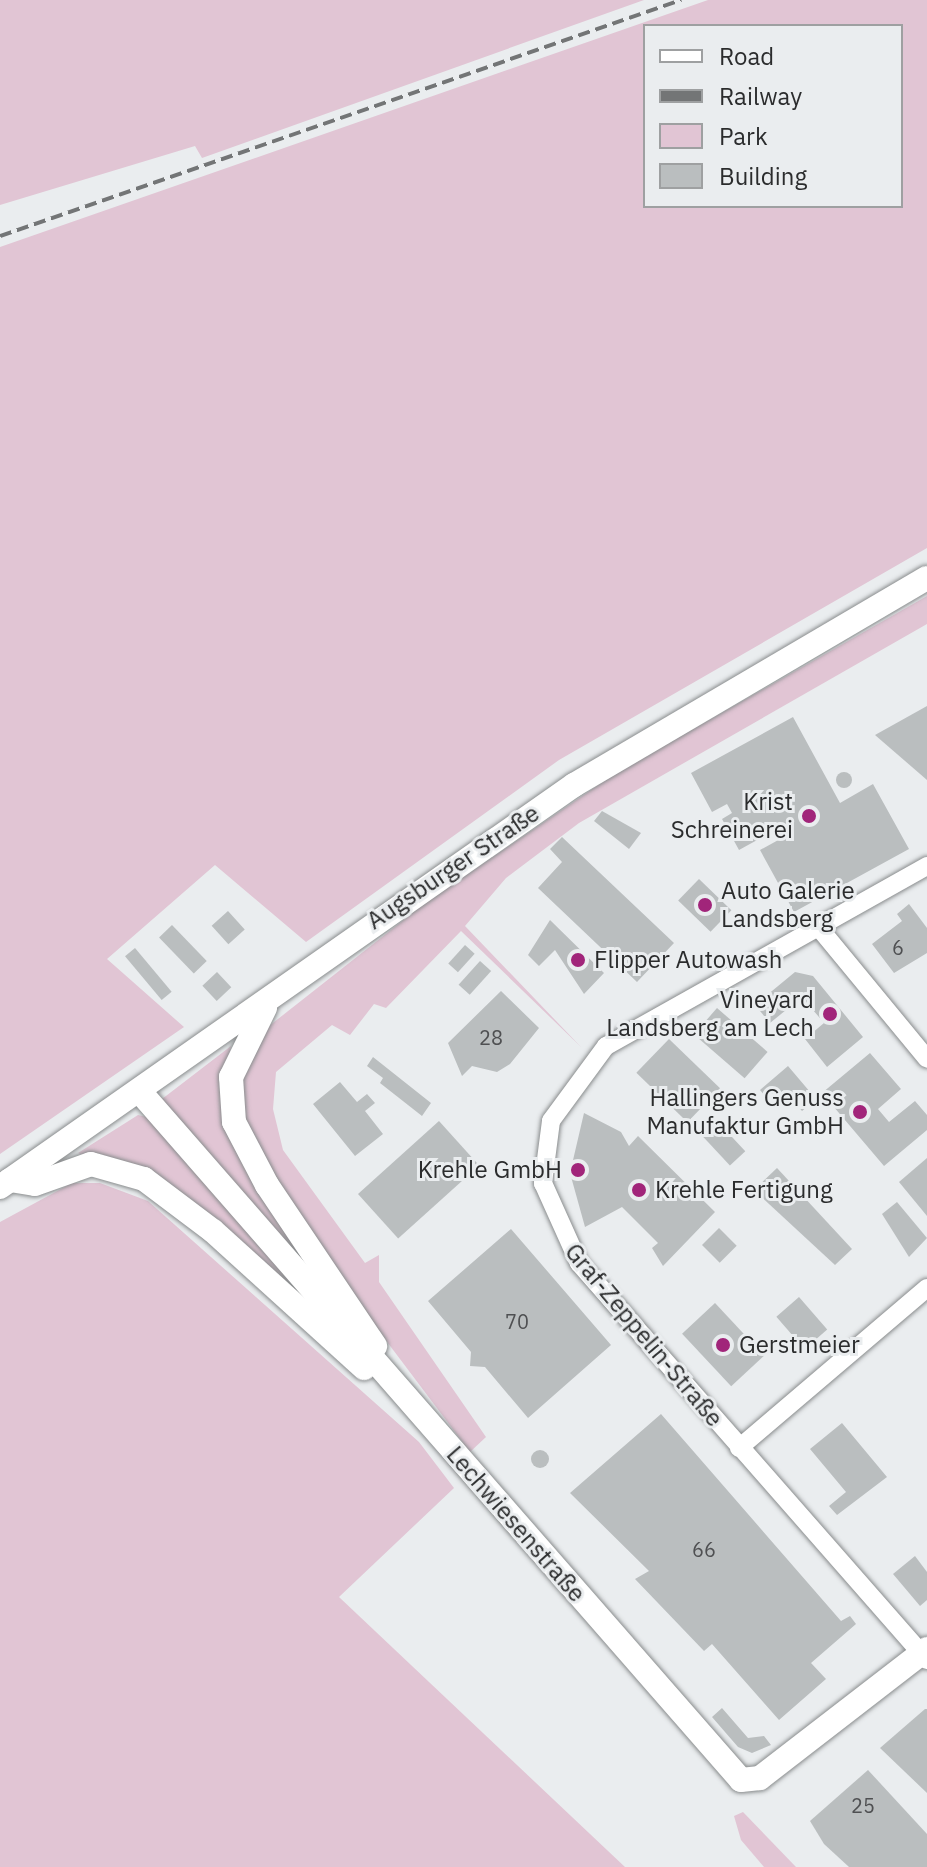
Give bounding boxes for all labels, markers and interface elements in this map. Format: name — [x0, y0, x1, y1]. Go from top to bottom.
legend — [643, 24, 903, 208]
text: Road — [719, 40, 774, 72]
text: Railway — [719, 80, 802, 112]
text: Park — [719, 120, 768, 152]
text: Building — [719, 160, 807, 192]
place label: Krist Schreinerei — [671, 788, 793, 844]
street label: Augsburger Straße — [361, 799, 545, 935]
marker: Krist Schreinerei — [800, 807, 818, 825]
place label: Auto Galerie Landsberg — [721, 877, 855, 933]
marker: Auto Galerie Landsberg — [696, 896, 714, 914]
house number: 6 — [892, 935, 904, 959]
place label: Flipper Autowash — [594, 946, 782, 974]
marker: Flipper Autowash — [569, 951, 587, 969]
place label: Vineyard Landsberg am Lech — [606, 986, 814, 1042]
marker: Vineyard Landsberg am Lech — [821, 1005, 839, 1023]
house number: 28 — [479, 1025, 503, 1049]
place label: Hallingers Genuss Manufaktur GmbH — [646, 1084, 844, 1140]
marker: Hallingers Genuss Manufaktur GmbH — [851, 1103, 869, 1121]
place label: Krehle GmbH — [418, 1156, 562, 1184]
marker: Krehle GmbH — [569, 1161, 587, 1179]
place label: Krehle Fertigung — [655, 1176, 833, 1204]
marker: Krehle Fertigung — [630, 1181, 648, 1199]
street label: Graf-Zeppelin-Straße — [559, 1238, 729, 1432]
house number: 70 — [505, 1309, 529, 1333]
place label: Gerstmeier — [739, 1331, 860, 1359]
marker: Gerstmeier — [714, 1336, 732, 1354]
street label: Lechwiesenstraße — [441, 1440, 591, 1608]
house number: 66 — [692, 1537, 716, 1561]
house number: 25 — [851, 1793, 875, 1817]

